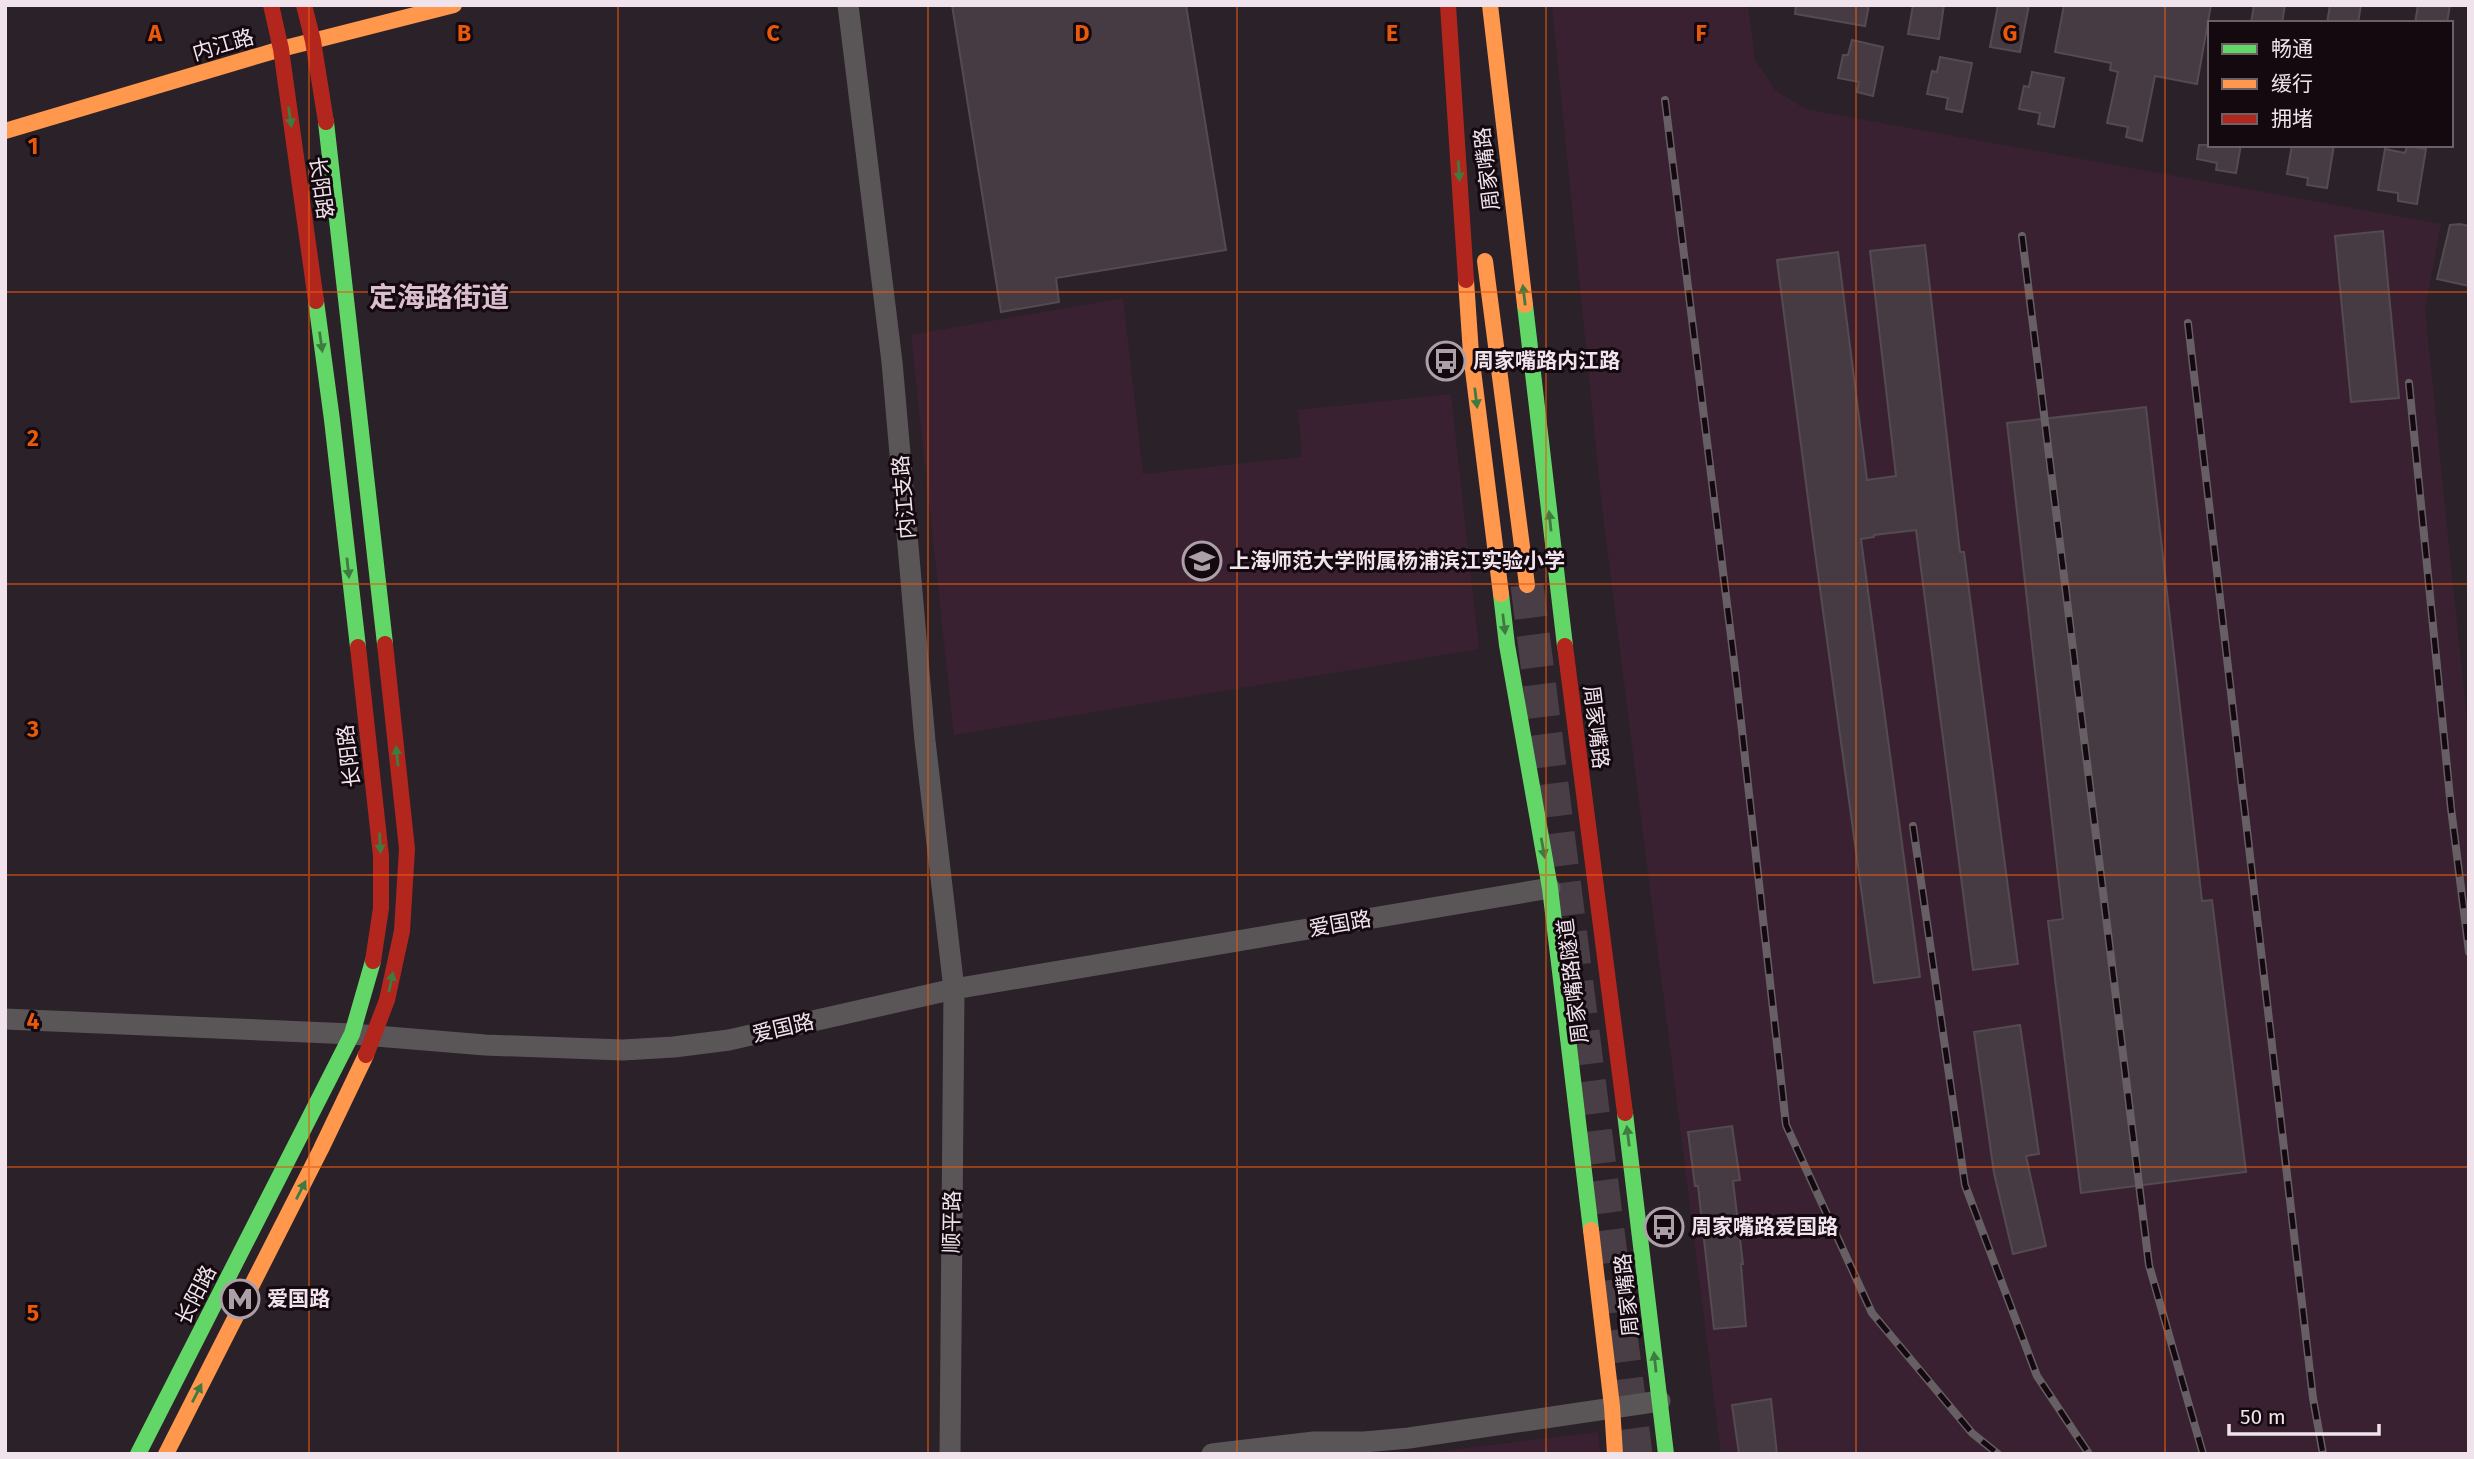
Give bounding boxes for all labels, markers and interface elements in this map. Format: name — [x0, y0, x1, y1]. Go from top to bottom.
text: A — [147, 19, 162, 47]
text: B — [457, 19, 471, 47]
text: C — [766, 19, 780, 47]
text: D — [1075, 19, 1090, 47]
text: E — [1386, 19, 1398, 47]
text: F — [1695, 19, 1707, 47]
text: G — [2003, 19, 2017, 47]
legend — [2208, 21, 2453, 147]
street label: 内江路 — [189, 24, 257, 66]
text: 畅通 — [2271, 36, 2313, 62]
text: 缓行 — [2271, 71, 2313, 97]
one-way arrow — [285, 106, 296, 128]
text: 拥堵 — [2271, 106, 2313, 132]
street label: 周家嘴路 — [1469, 126, 1505, 212]
text: 1 — [28, 132, 38, 160]
street label: 长阳路 — [304, 155, 338, 221]
one-way arrow — [1454, 160, 1465, 182]
district label: 定海路街道 — [369, 281, 509, 314]
one-way arrow — [1518, 284, 1529, 306]
one-way arrow — [316, 331, 327, 353]
bus stop icon: 周家嘴路内江路 — [1425, 340, 1467, 382]
place label: 周家嘴路内江路 — [1473, 348, 1620, 374]
one-way arrow — [1471, 387, 1482, 409]
text: 2 — [27, 424, 39, 452]
street label: 内江支路 — [887, 454, 921, 540]
one-way arrow — [1544, 510, 1555, 532]
school or university icon: 上海师范大学附属杨浦滨江实验小学 — [1181, 540, 1223, 582]
place label: 上海师范大学附属杨浦滨江实验小学 — [1229, 548, 1565, 574]
one-way arrow — [343, 557, 354, 579]
one-way arrow — [1499, 613, 1510, 635]
street label: 周家嘴路 — [1578, 684, 1614, 770]
text: 3 — [26, 715, 39, 743]
street label: 长阳路 — [332, 723, 366, 789]
one-way arrow — [392, 745, 403, 767]
one-way arrow — [374, 832, 385, 854]
one-way arrow — [1538, 837, 1549, 859]
street label: 爱国路 — [1307, 906, 1373, 942]
street label: 周家嘴路隧道 — [1552, 917, 1594, 1045]
one-way arrow — [386, 971, 397, 993]
text: 4 — [27, 1007, 40, 1035]
street label: 爱国路 — [749, 1008, 817, 1048]
one-way arrow — [1623, 1125, 1634, 1147]
one-way arrow — [295, 1180, 306, 1200]
street label: 顺平路 — [938, 1190, 966, 1254]
bus stop icon: 周家嘴路爱国路 — [1643, 1206, 1685, 1248]
place label: 周家嘴路爱国路 — [1691, 1214, 1838, 1240]
street label: 周家嘴路 — [1610, 1252, 1644, 1338]
street label: 长阳路 — [170, 1261, 222, 1329]
metro station icon: 爱国路 — [219, 1278, 261, 1320]
place label: 爱国路 — [267, 1286, 330, 1312]
text: 5 — [27, 1299, 39, 1327]
one-way arrow — [1650, 1350, 1661, 1372]
one-way arrow — [192, 1383, 203, 1403]
scale bar — [2229, 1392, 2380, 1436]
text: 50 m — [2240, 1404, 2286, 1430]

